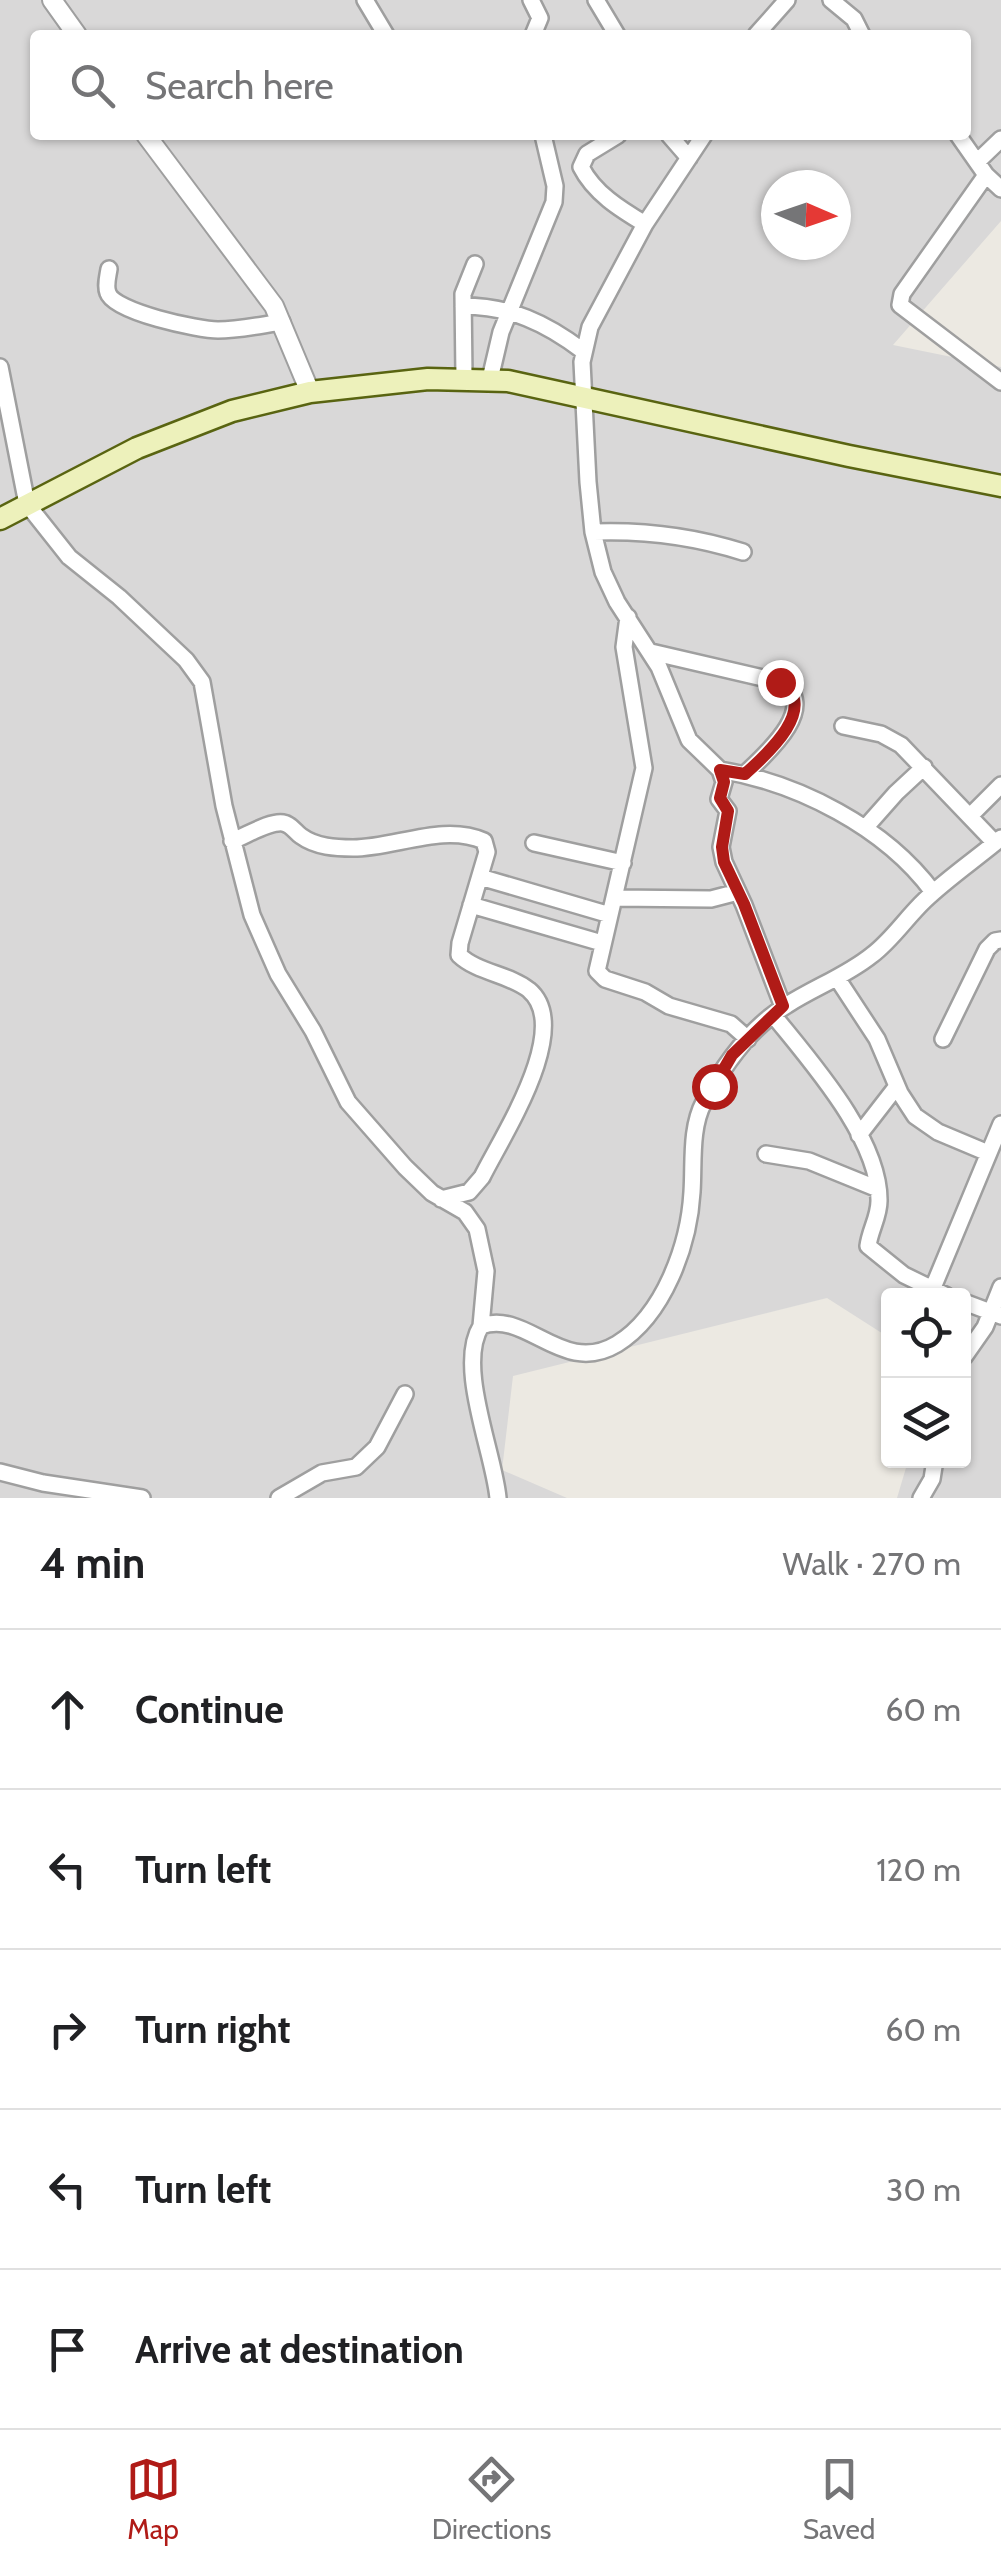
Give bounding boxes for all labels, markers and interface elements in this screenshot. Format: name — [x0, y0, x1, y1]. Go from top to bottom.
search box — [30, 30, 971, 140]
icon: search — [65, 58, 120, 113]
text: Search here — [145, 62, 334, 109]
north arrow — [761, 170, 851, 260]
route end — [758, 660, 804, 706]
route start — [692, 1064, 738, 1110]
map controls — [881, 1288, 971, 1468]
button: locate — [881, 1288, 971, 1378]
button: layers — [881, 1378, 971, 1468]
text: 4 min — [40, 1537, 145, 1589]
text: Walk · 270 m — [783, 1544, 961, 1583]
icon: ahead — [40, 1682, 95, 1737]
text: Continue — [135, 1686, 284, 1733]
text: 60 m — [885, 1690, 961, 1729]
icon: left — [40, 1842, 95, 1897]
text: Turn left — [135, 1846, 271, 1893]
text: 120 m — [876, 1850, 961, 1889]
icon: right — [40, 2002, 95, 2057]
text: Turn right — [135, 2006, 291, 2053]
text: 60 m — [885, 2010, 961, 2049]
icon: left — [40, 2162, 95, 2217]
text: Turn left — [135, 2166, 271, 2213]
text: 30 m — [886, 2170, 961, 2209]
icon: arrive — [40, 2322, 95, 2377]
text: Arrive at destination — [135, 2326, 464, 2373]
tab: Map — [126, 2452, 181, 2546]
tab: Directions — [432, 2452, 551, 2546]
tab: Saved — [803, 2452, 875, 2546]

